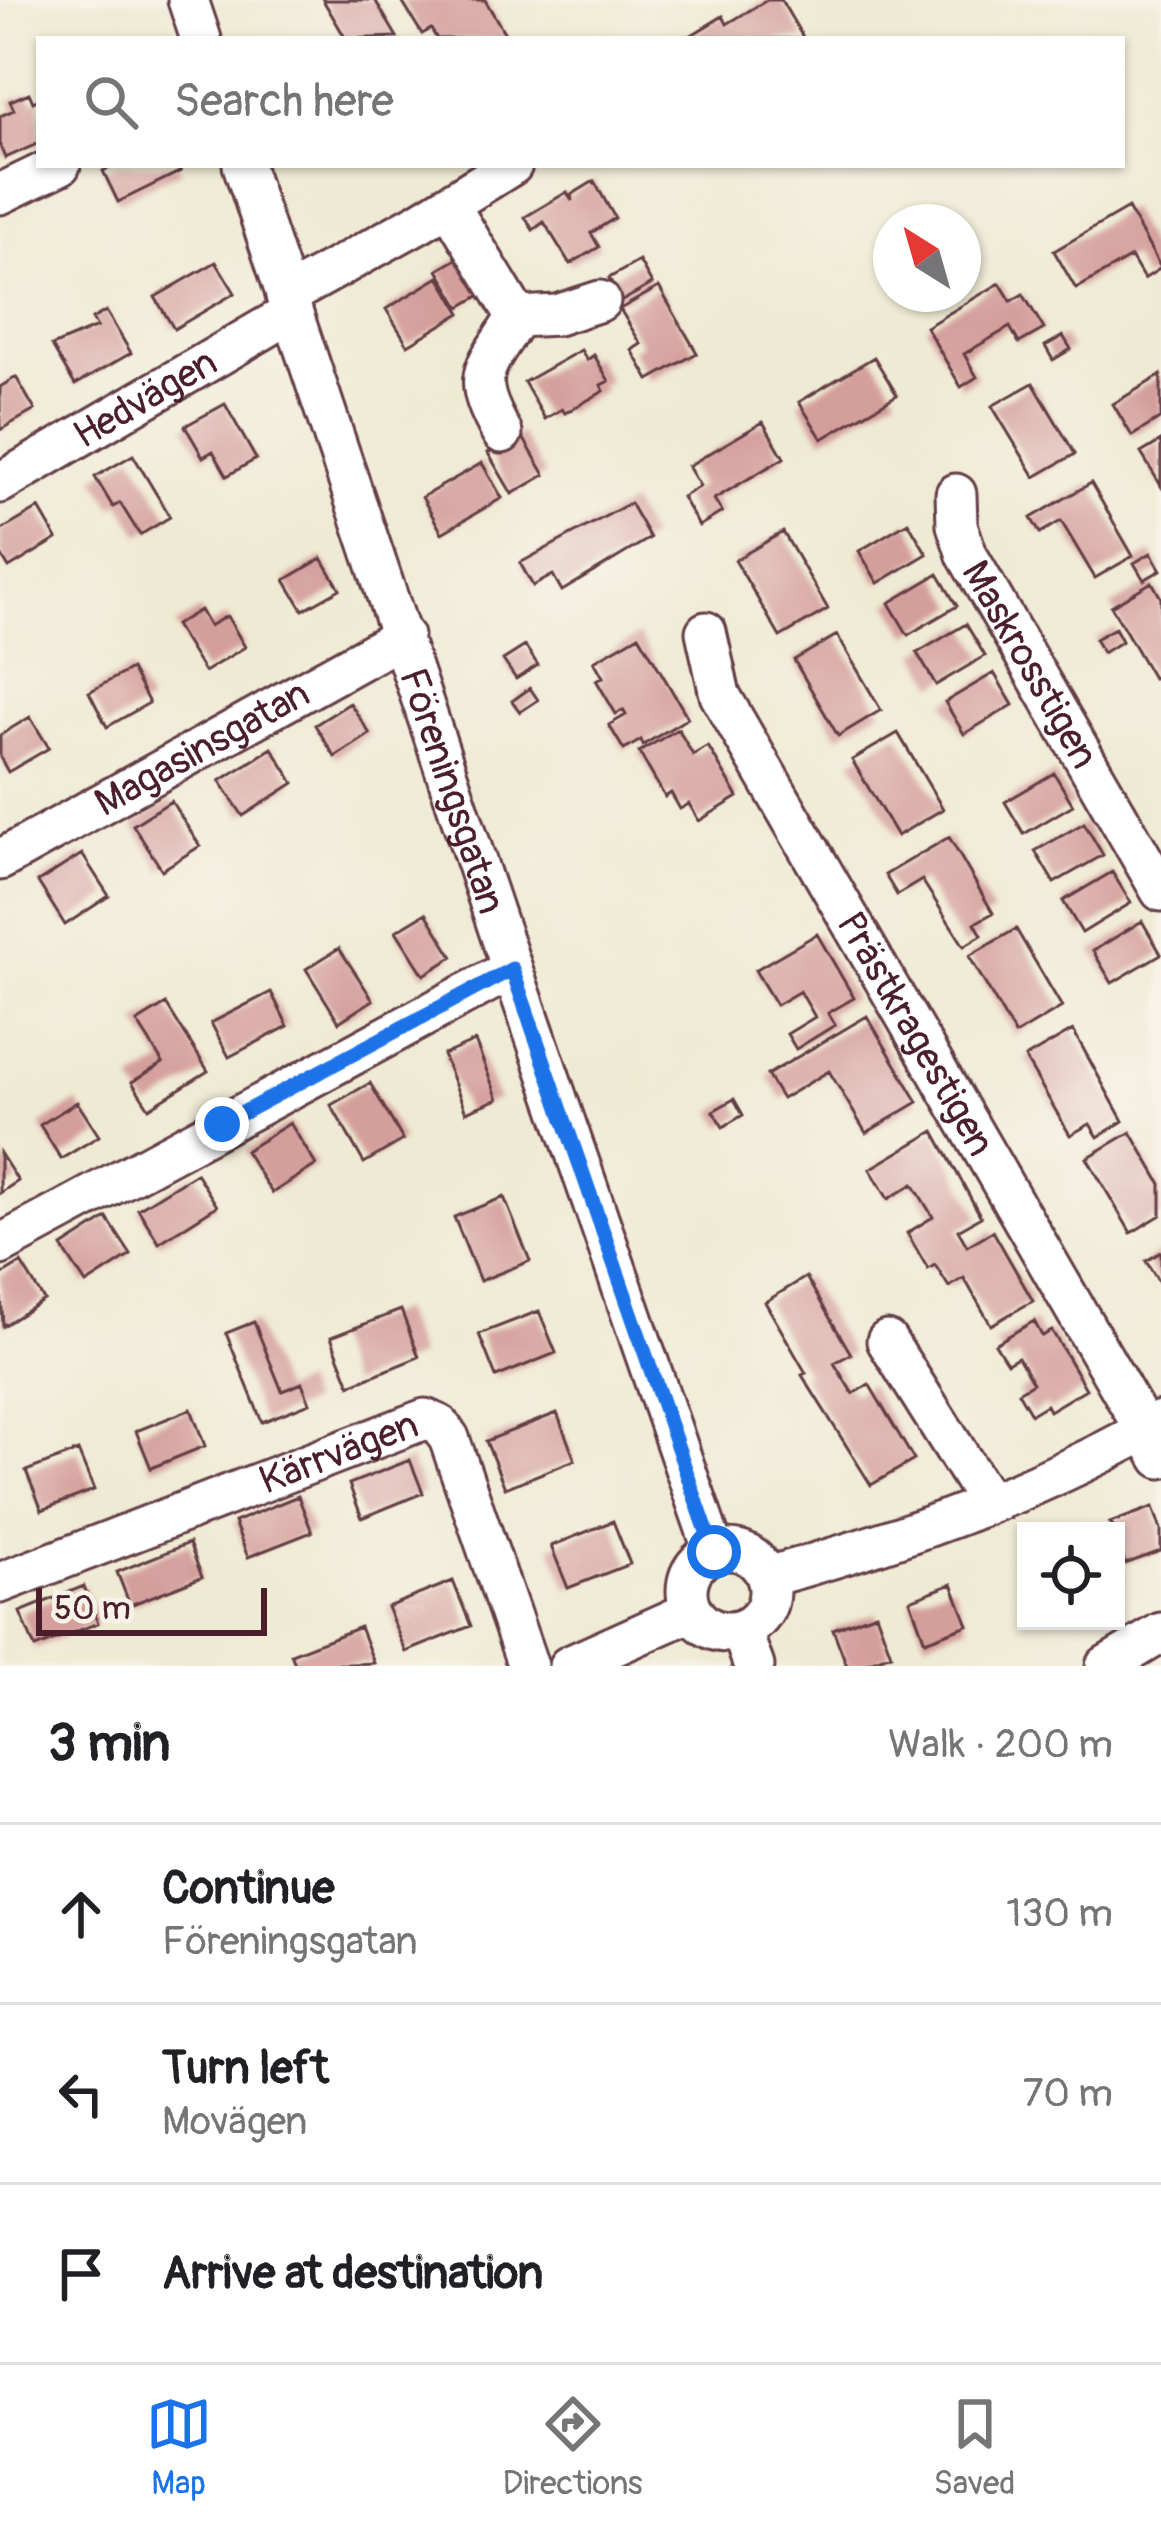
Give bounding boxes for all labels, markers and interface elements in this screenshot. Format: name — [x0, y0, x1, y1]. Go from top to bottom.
search box — [36, 36, 1125, 168]
icon: search — [78, 69, 144, 135]
text: Search here — [174, 74, 394, 130]
north arrow — [873, 204, 981, 312]
street label: Hedvägen — [65, 337, 226, 459]
street label: Maskrosstigen — [951, 552, 1109, 777]
street label: Föreningsgatan — [389, 662, 516, 920]
street label: Magasinsgatan — [86, 669, 318, 827]
street label: Prästkragestigen — [826, 903, 1006, 1165]
route end — [195, 1097, 249, 1151]
street label: Kärrvägen — [252, 1400, 425, 1505]
map controls — [1017, 1522, 1125, 1630]
button: locate — [1017, 1522, 1125, 1630]
route start — [687, 1525, 741, 1579]
scale bar — [36, 1582, 267, 1635]
text: 50 m — [54, 1588, 131, 1629]
text: 3 min — [48, 1712, 170, 1776]
text: Walk · 200 m — [888, 1720, 1113, 1769]
text: Continue — [162, 1861, 335, 1917]
icon: ahead — [48, 1881, 114, 1947]
text: 130 m — [1006, 1889, 1113, 1938]
text: Föreningsgatan — [162, 1917, 418, 1966]
text: Turn left — [162, 2041, 329, 2097]
icon: left — [48, 2061, 114, 2127]
text: 70 m — [1023, 2069, 1113, 2118]
text: Movägen — [162, 2097, 307, 2146]
icon: arrive — [48, 2241, 114, 2307]
text: Arrive at destination — [162, 2246, 543, 2302]
tab: Map — [146, 2391, 212, 2504]
tab: Directions — [503, 2391, 643, 2504]
tab: Saved — [934, 2391, 1015, 2504]

